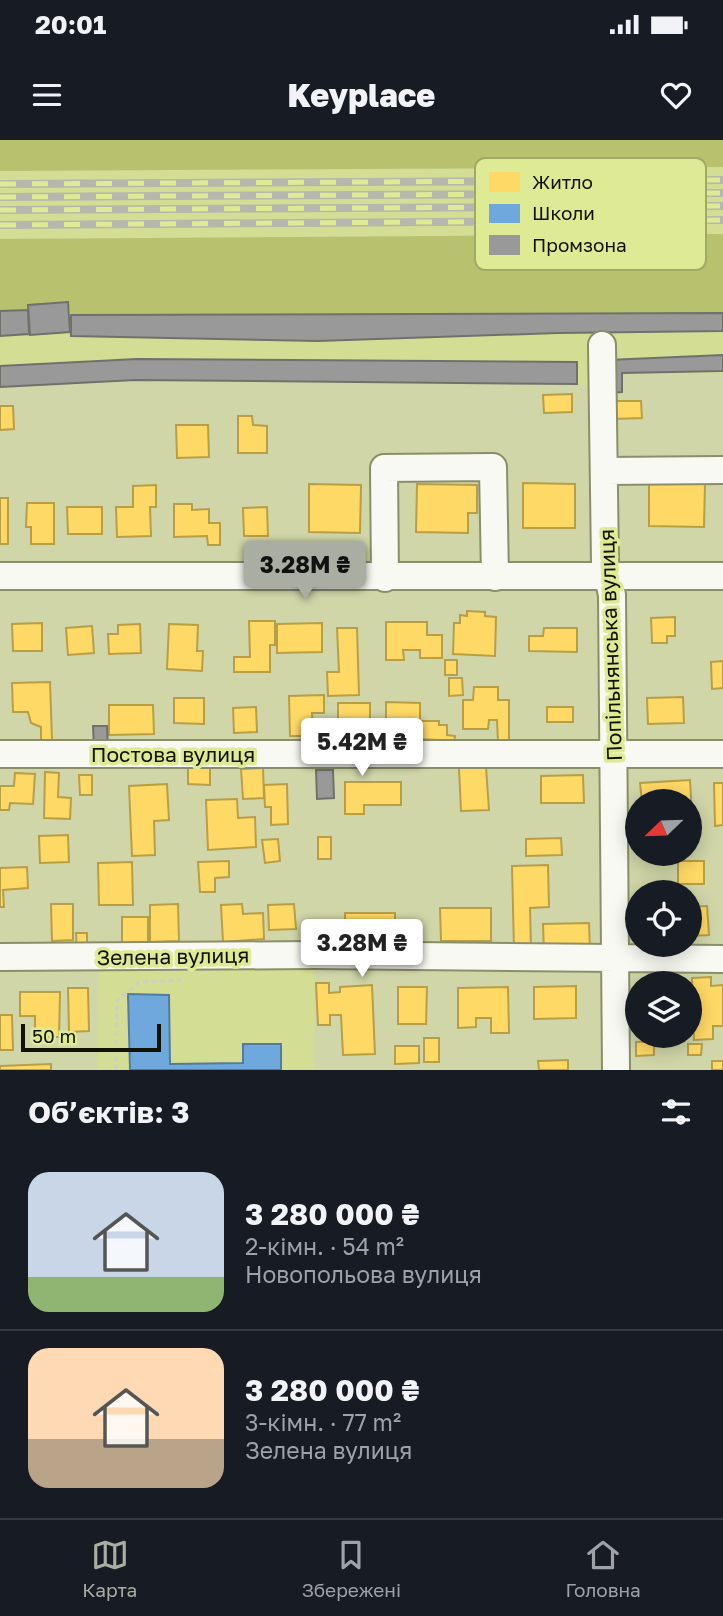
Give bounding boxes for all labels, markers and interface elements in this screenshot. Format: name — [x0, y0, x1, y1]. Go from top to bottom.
text: 20:01 — [35, 9, 106, 40]
icon: menu — [28, 76, 66, 114]
text: Keyplace — [288, 76, 435, 114]
icon: heart — [657, 76, 695, 114]
legend — [475, 158, 706, 270]
text: Житло — [532, 170, 593, 193]
text: Школи — [532, 201, 595, 224]
text: Промзона — [532, 233, 627, 256]
street label: Попільнянська вулиця — [593, 529, 627, 761]
pin: 3.28M ₴ — [240, 542, 370, 601]
text: 3.28M ₴ — [260, 550, 350, 578]
pin: 5.42M ₴ — [297, 718, 427, 778]
text: 5.42M ₴ — [317, 727, 407, 755]
street label: Постова вулиця — [91, 741, 255, 767]
north arrow — [625, 789, 702, 866]
map controls — [625, 789, 702, 1048]
button: locate — [625, 880, 702, 957]
pin: 3.28M ₴ — [297, 920, 427, 979]
text: 3.28M ₴ — [317, 928, 407, 956]
street label: Зелена вулиця — [96, 942, 250, 970]
button: layers — [625, 971, 702, 1048]
scale bar — [21, 1021, 161, 1053]
text: 50 m — [32, 1024, 76, 1047]
icon: filters — [657, 1093, 695, 1131]
text: Об’єктів: 3 — [28, 1094, 190, 1130]
text: 3 280 000 ₴ — [245, 1196, 420, 1232]
icon: home — [84, 1200, 168, 1284]
text: 2-кімн. · 54 m² — [245, 1232, 404, 1260]
text: Новопольова вулиця — [245, 1260, 482, 1288]
text: 3 280 000 ₴ — [245, 1372, 420, 1408]
icon: home — [84, 1376, 168, 1460]
text: 3-кімн. · 77 m² — [245, 1408, 401, 1436]
text: Зелена вулиця — [245, 1436, 412, 1464]
tab: Карта — [82, 1536, 137, 1601]
tab: Збережені — [302, 1536, 401, 1601]
tab: Головна — [565, 1536, 641, 1601]

